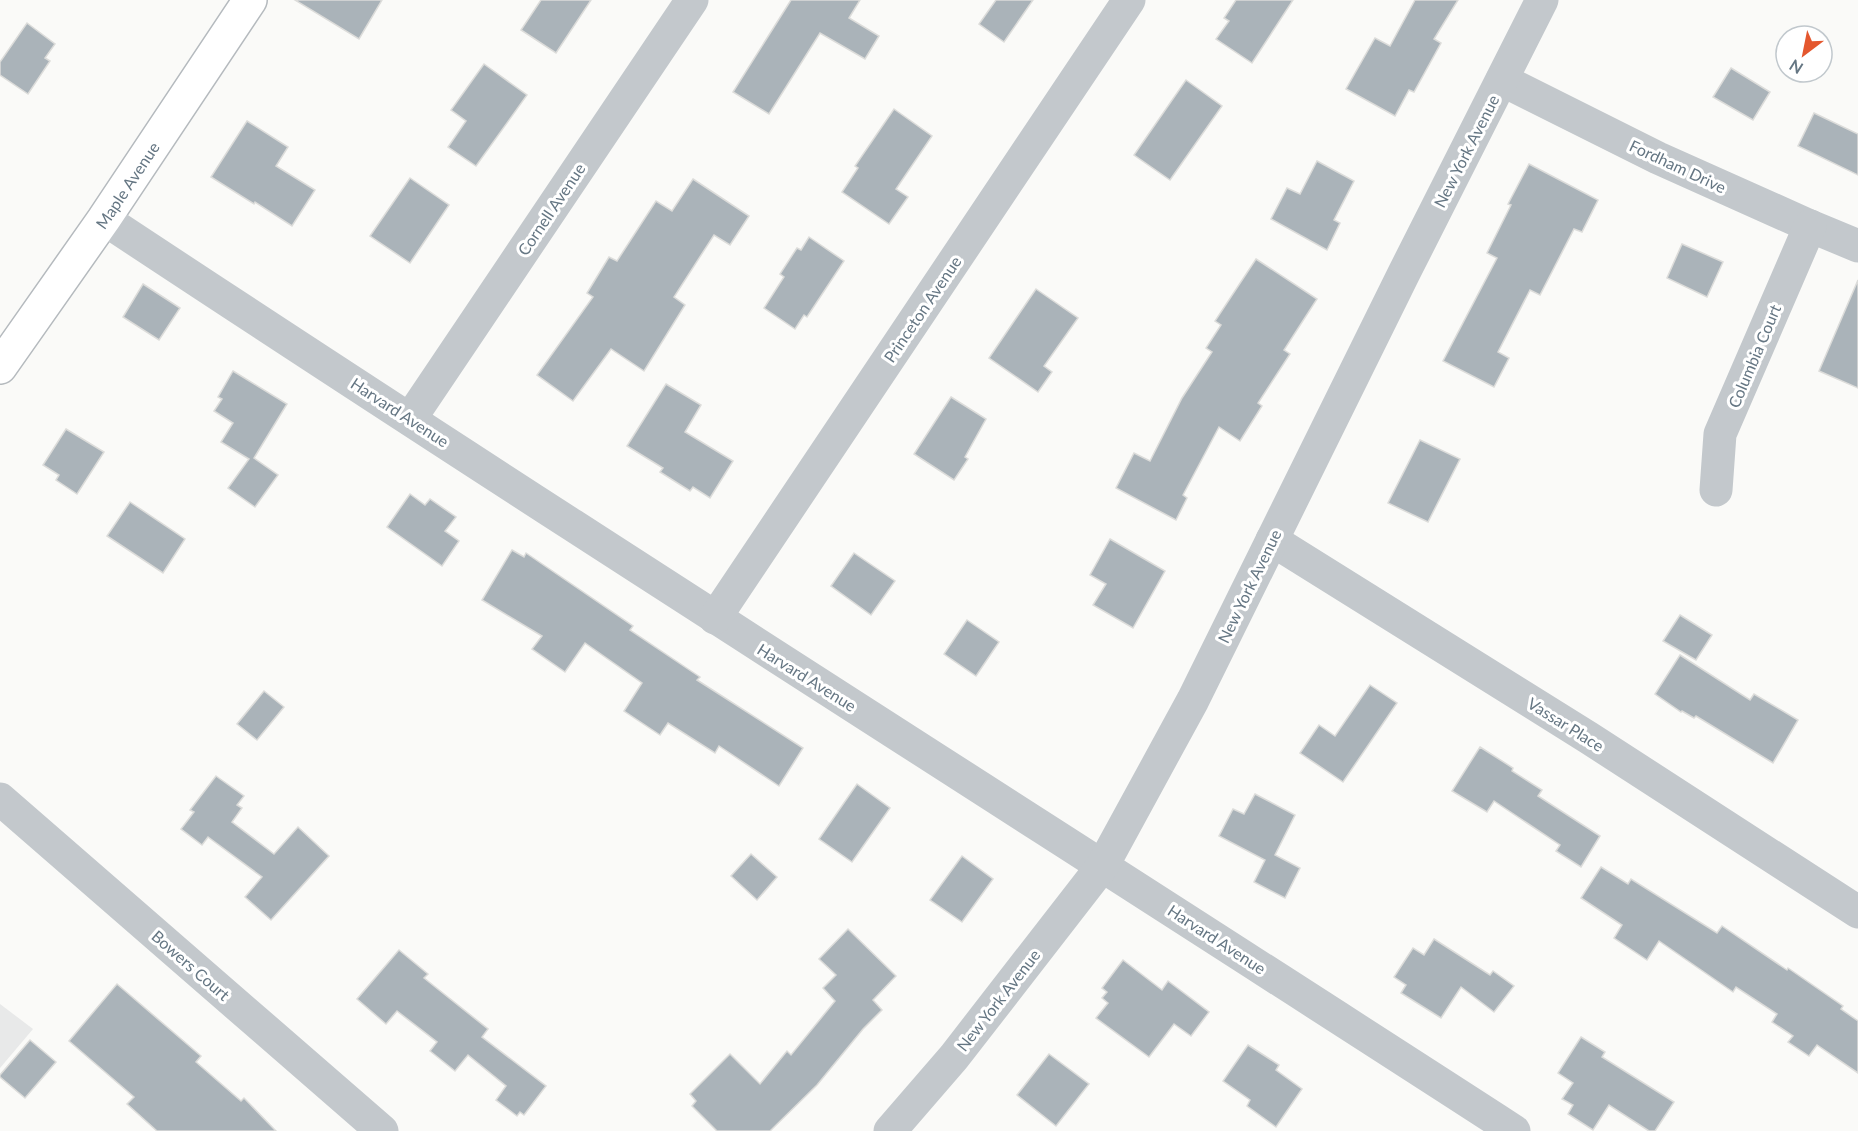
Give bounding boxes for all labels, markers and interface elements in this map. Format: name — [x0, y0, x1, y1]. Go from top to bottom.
north arrow — [1774, 24, 1834, 84]
text: N — [1786, 56, 1806, 78]
street label: New York Avenue — [1429, 92, 1503, 210]
street label: Fordham Drive — [1627, 135, 1729, 197]
street label: Maple Avenue — [91, 138, 163, 232]
street label: Cornell Avenue — [513, 159, 589, 259]
street label: Princeton Avenue — [879, 252, 965, 366]
street label: Columbia Court — [1724, 301, 1784, 411]
street label: Harvard Avenue — [348, 373, 452, 451]
street label: New York Avenue — [1213, 526, 1285, 646]
street label: Harvard Avenue — [754, 639, 860, 715]
street label: Vassar Place — [1524, 693, 1608, 755]
street label: Harvard Avenue — [1165, 900, 1269, 978]
street label: Bowers Court — [148, 926, 234, 1004]
street label: New York Avenue — [952, 945, 1044, 1055]

